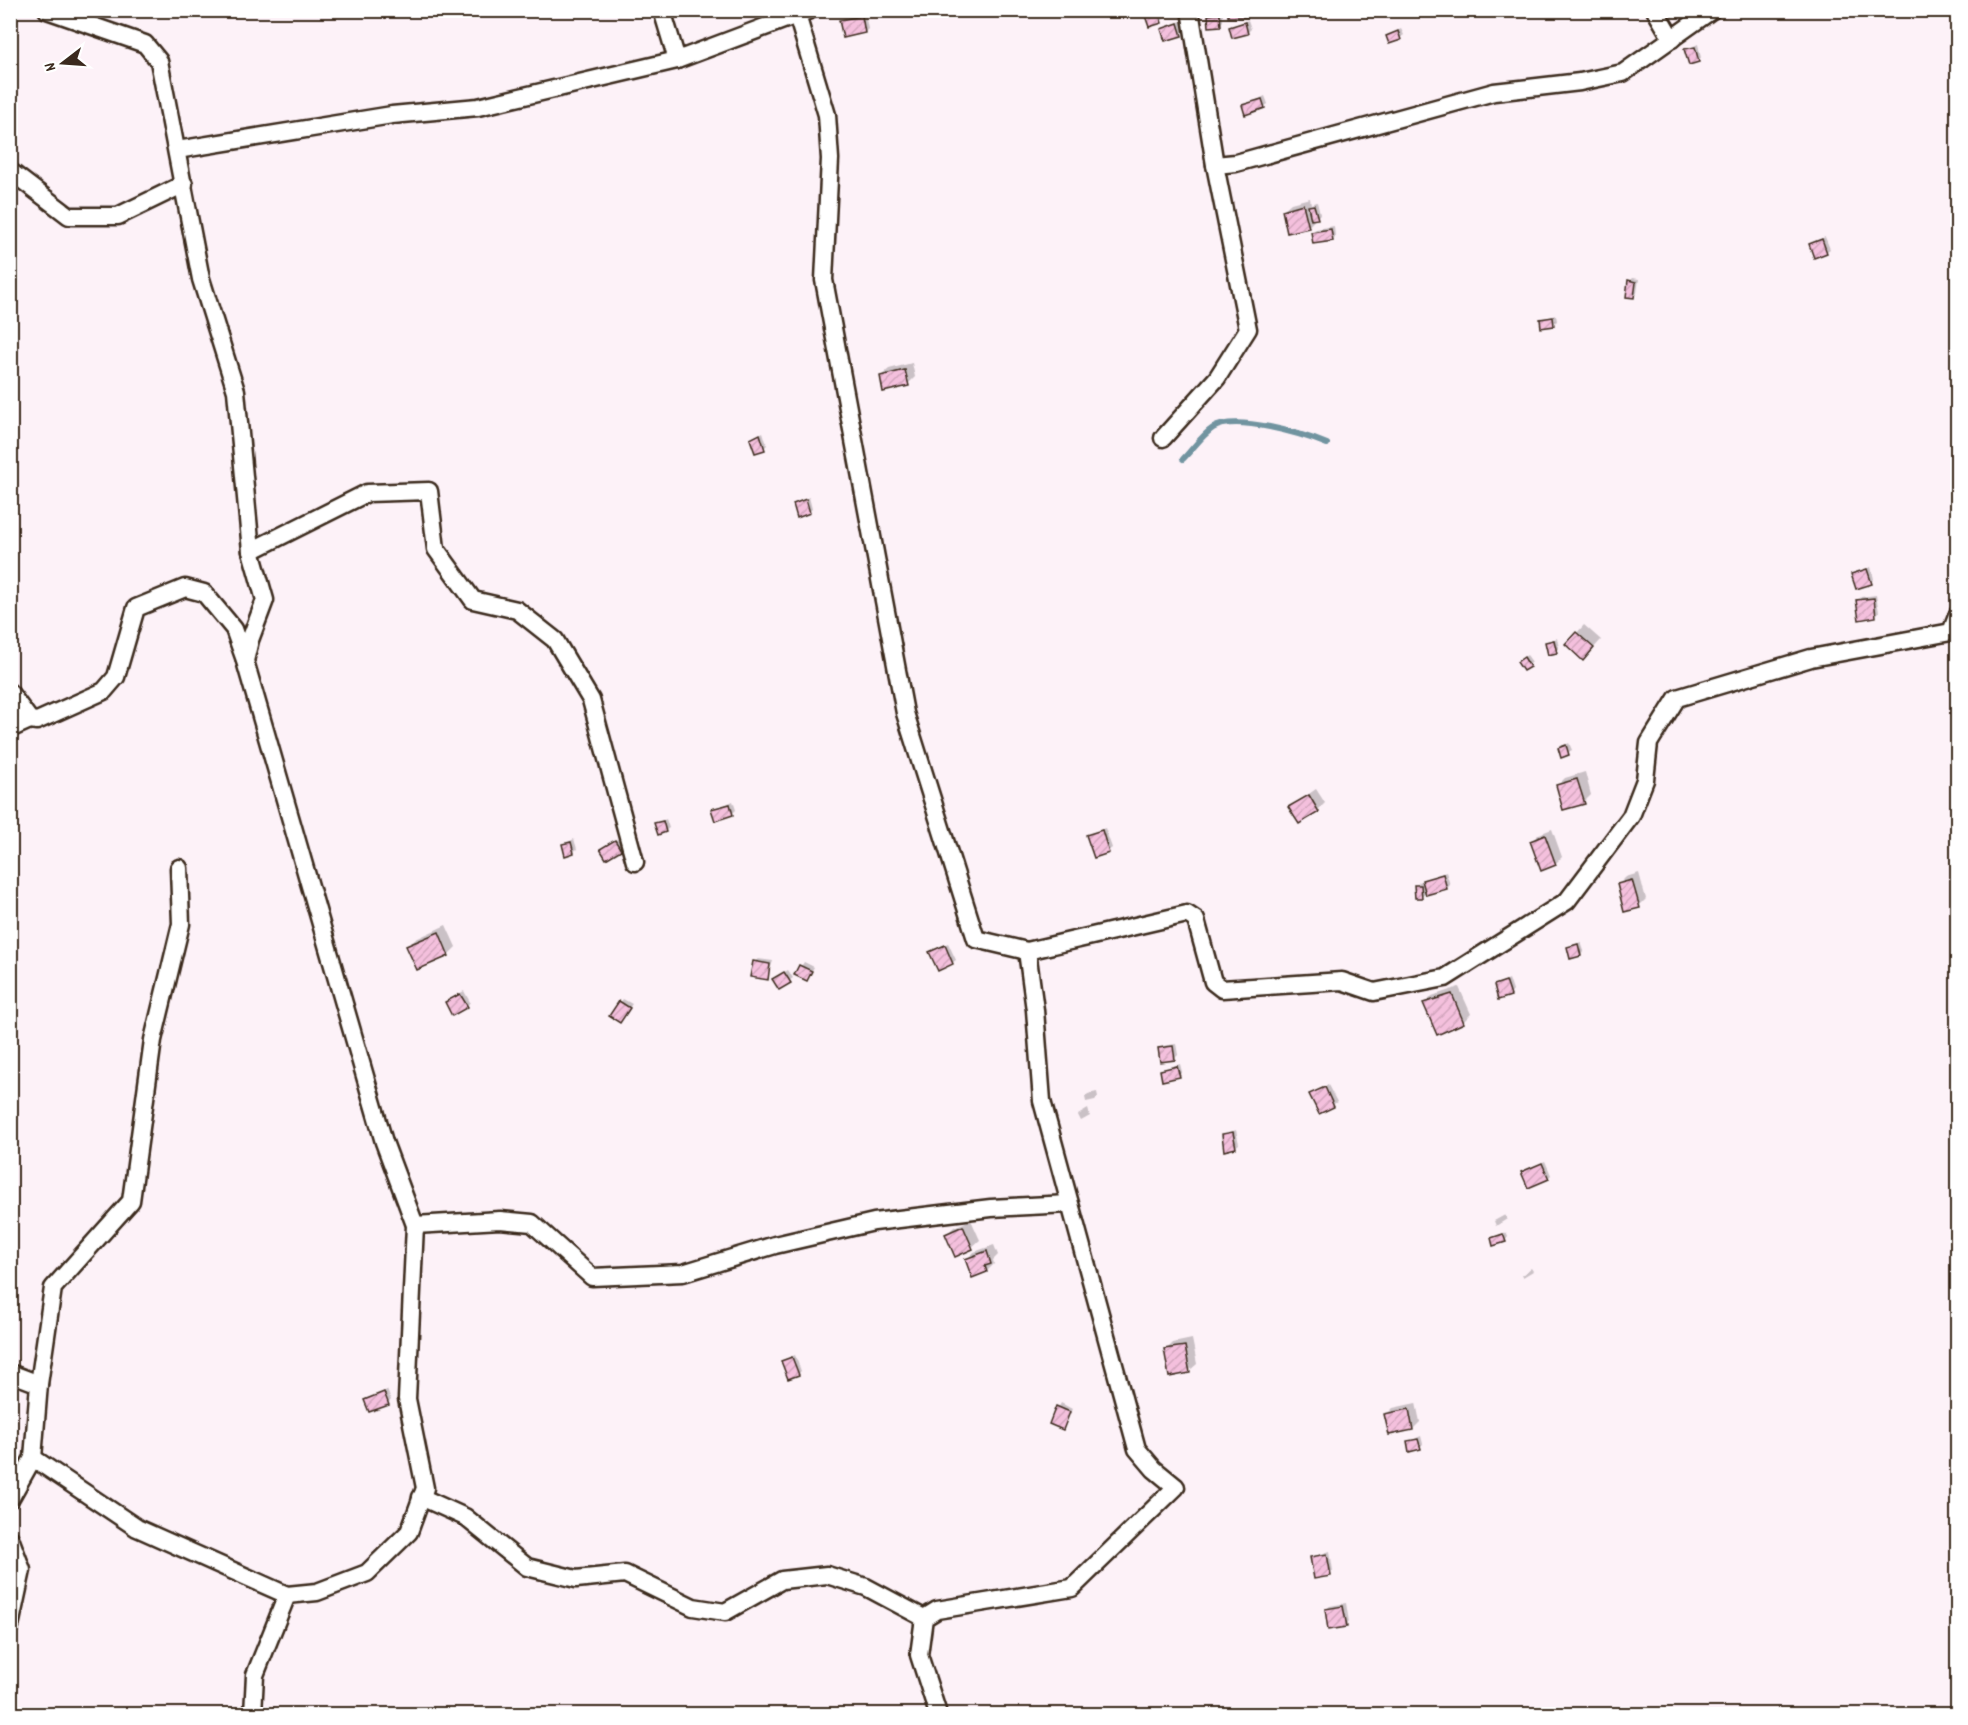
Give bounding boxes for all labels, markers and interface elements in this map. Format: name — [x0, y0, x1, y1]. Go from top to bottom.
north arrow — [33, 33, 93, 93]
text: N — [39, 59, 63, 74]

